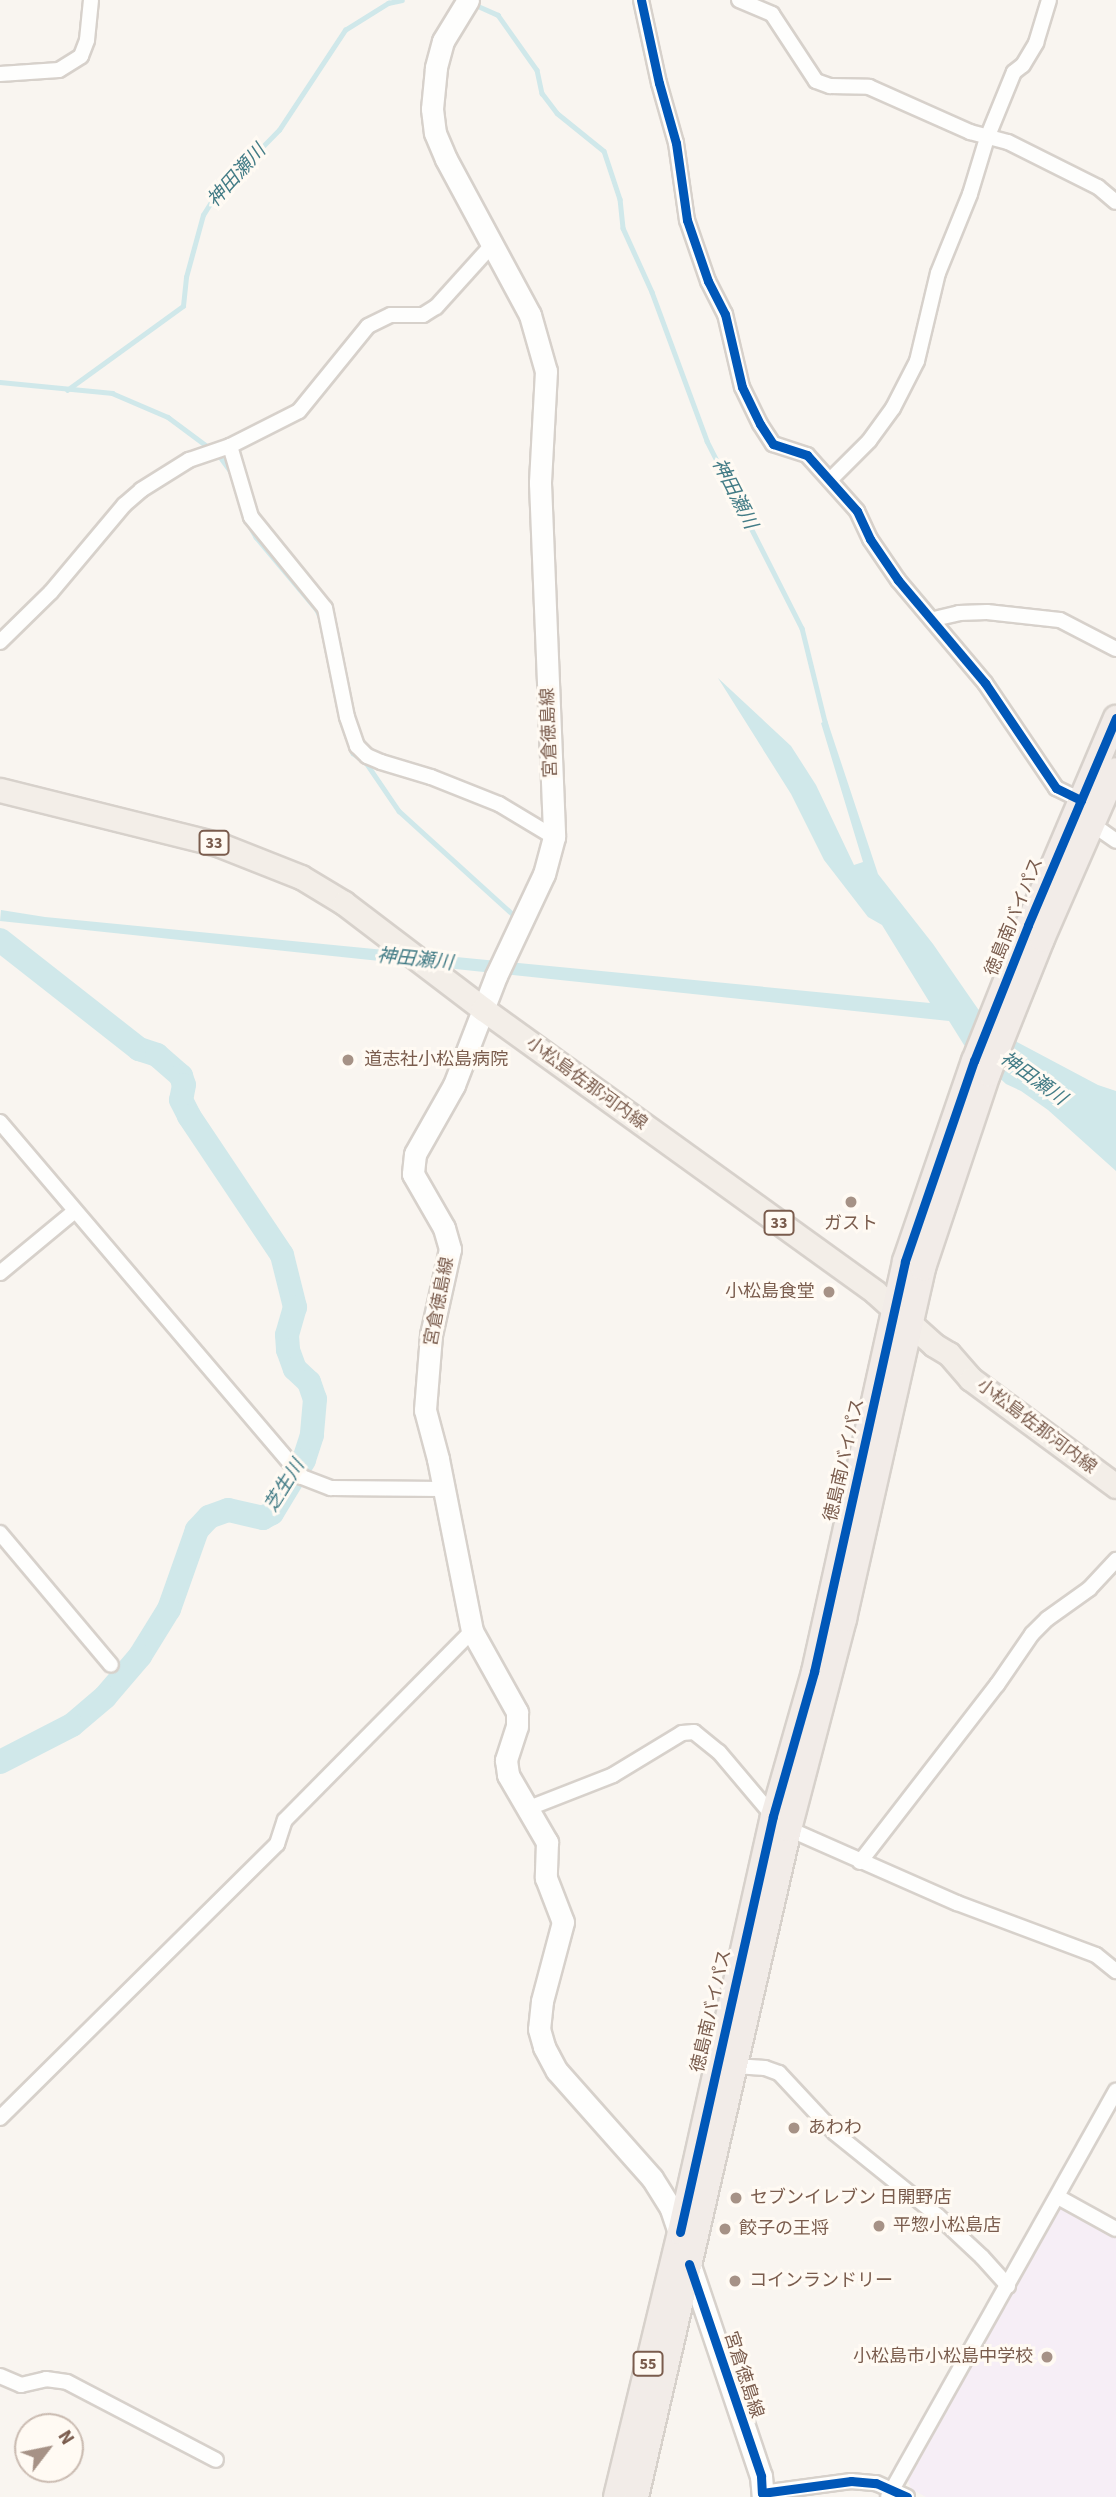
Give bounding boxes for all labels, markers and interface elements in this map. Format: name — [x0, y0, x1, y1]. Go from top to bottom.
water label: 神田瀬川 — [203, 140, 271, 212]
water label: 神田瀬川 — [707, 455, 761, 533]
street label: 宮倉徳島線 — [538, 688, 562, 778]
road number: 33 — [198, 830, 230, 856]
street label: 徳島南バイパス — [981, 855, 1049, 979]
water label: 神田瀬川 — [376, 945, 454, 975]
street label: 小松島佐那河内線 — [521, 1033, 651, 1135]
water label: 神田瀬川 — [996, 1047, 1070, 1111]
place label: 道志社小松島病院 — [364, 1049, 508, 1071]
marker: 道志社小松島病院 — [338, 1050, 358, 1070]
marker: ガスト — [843, 1194, 859, 1210]
road number: 33 — [763, 1210, 795, 1236]
place label: ガスト — [824, 1213, 878, 1235]
street label: 宮倉徳島線 — [421, 1256, 459, 1348]
place label: 小松島食堂 — [725, 1281, 815, 1303]
marker: 小松島食堂 — [821, 1284, 837, 1300]
street label: 小松島佐那河内線 — [972, 1375, 1100, 1479]
street label: 徳島南バイパス — [820, 1396, 870, 1524]
water label: 芝生川 — [260, 1456, 310, 1516]
street label: 徳島南バイパス — [687, 1947, 737, 2075]
place label: あわわ — [808, 2117, 862, 2139]
marker: あわわ — [786, 2120, 802, 2136]
place label: セブンイレブン 日開野店 — [750, 2187, 952, 2209]
marker: セブンイレブン 日開野店 — [728, 2190, 744, 2206]
place label: 平惣小松島店 — [893, 2215, 1001, 2237]
place label: 餃子の王将 — [739, 2218, 829, 2240]
marker: 平惣小松島店 — [871, 2218, 887, 2234]
marker: 餃子の王将 — [717, 2221, 733, 2237]
place label: コインランドリー — [749, 2270, 893, 2292]
marker: コインランドリー — [727, 2273, 743, 2289]
street label: 宮倉徳島線 — [719, 2329, 767, 2421]
place label: 小松島市小松島中学校 — [853, 2346, 1033, 2368]
marker: 小松島市小松島中学校 — [1039, 2349, 1055, 2365]
road number: 55 — [632, 2352, 664, 2376]
north arrow — [14, 2413, 84, 2483]
text: N — [51, 2425, 80, 2450]

